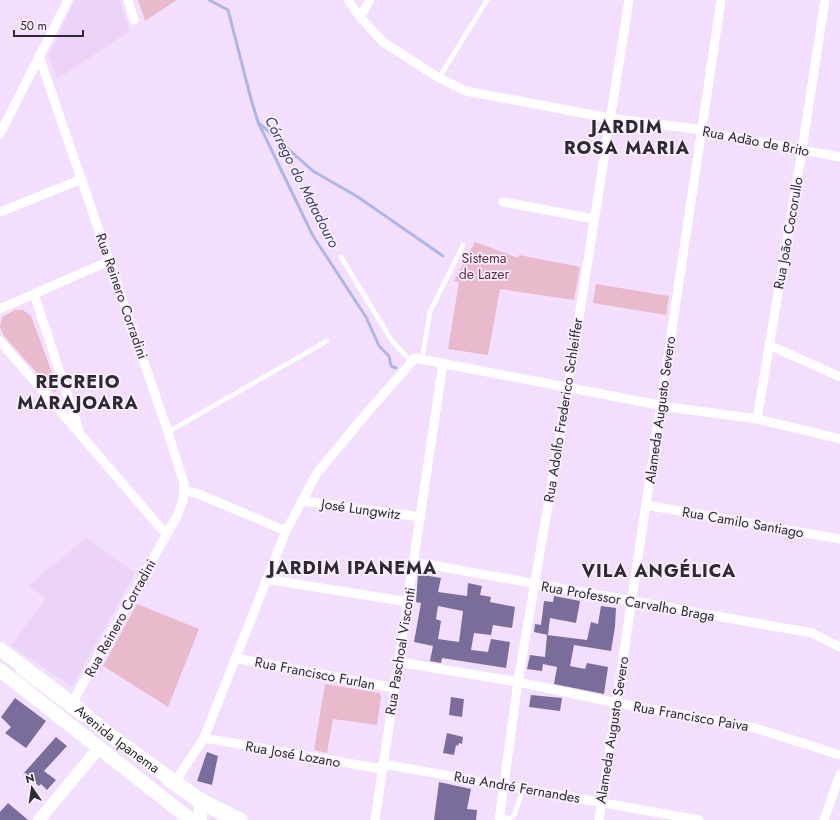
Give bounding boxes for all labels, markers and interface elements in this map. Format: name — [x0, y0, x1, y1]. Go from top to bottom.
scale bar — [14, 12, 83, 38]
text: 50 m — [20, 17, 47, 35]
water label: Córrego do Matadouro — [259, 112, 345, 252]
district label: JARDIM ROSA MARIA — [564, 114, 690, 161]
street label: Rua Adão de Brito — [701, 121, 812, 161]
street label: Rua João Cocorullo — [768, 175, 808, 291]
street label: Rua Reinero Corradini — [91, 230, 153, 362]
park label: Sistema de Lazer — [459, 248, 510, 284]
street label: Rua Adolfo Frederico Schleiffer — [539, 316, 587, 504]
street label: Alameda Augusto Severo — [640, 335, 680, 485]
district label: RECREIO MARAJOARA — [17, 369, 139, 416]
street label: José Lungwitz — [318, 493, 402, 525]
street label: Rua Camilo Santiago — [681, 501, 806, 543]
street label: Rua Reinero Corradini — [79, 555, 161, 681]
district label: JARDIM IPANEMA — [266, 555, 437, 581]
district label: VILA ANGÉLICA — [581, 558, 736, 584]
street label: Rua Professor Carvalho Braga — [540, 576, 716, 626]
street label: Rua Paschoal Visconti — [380, 586, 420, 716]
street label: Rua Francisco Furlan — [253, 652, 377, 694]
street label: Alameda Augusto Severo — [590, 655, 634, 805]
street label: Rua Francisco Paiva — [632, 696, 750, 736]
street label: Avenida Ipanema — [71, 700, 164, 778]
street label: Rua José Lozano — [244, 736, 342, 772]
street label: Rua André Fernandes — [452, 766, 582, 808]
north arrow — [12, 768, 52, 808]
text: N — [24, 769, 36, 787]

